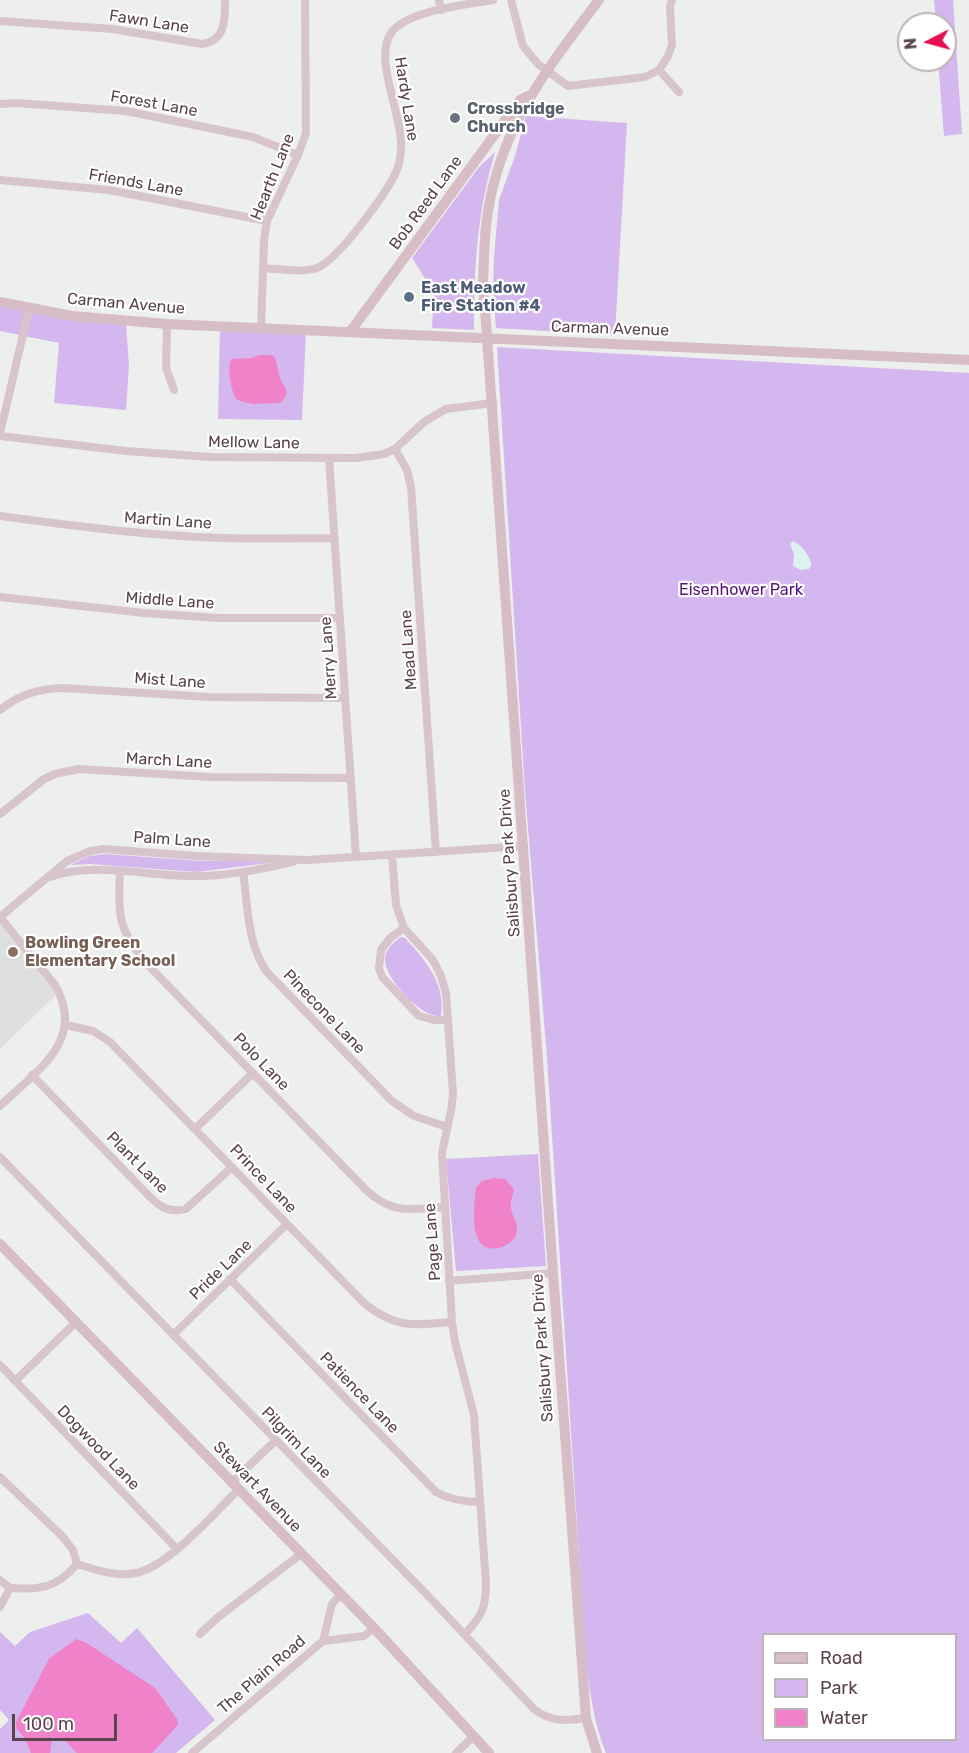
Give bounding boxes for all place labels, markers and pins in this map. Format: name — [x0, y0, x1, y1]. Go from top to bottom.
place label: Crossbridge Church — [467, 99, 565, 137]
marker: Crossbridge Church — [448, 111, 462, 125]
place label: East Meadow Fire Station #4 — [421, 278, 540, 316]
marker: East Meadow Fire Station #4 — [402, 290, 416, 304]
place label: Bowling Green Elementary School — [25, 933, 175, 971]
marker: Bowling Green Elementary School — [6, 945, 20, 959]

